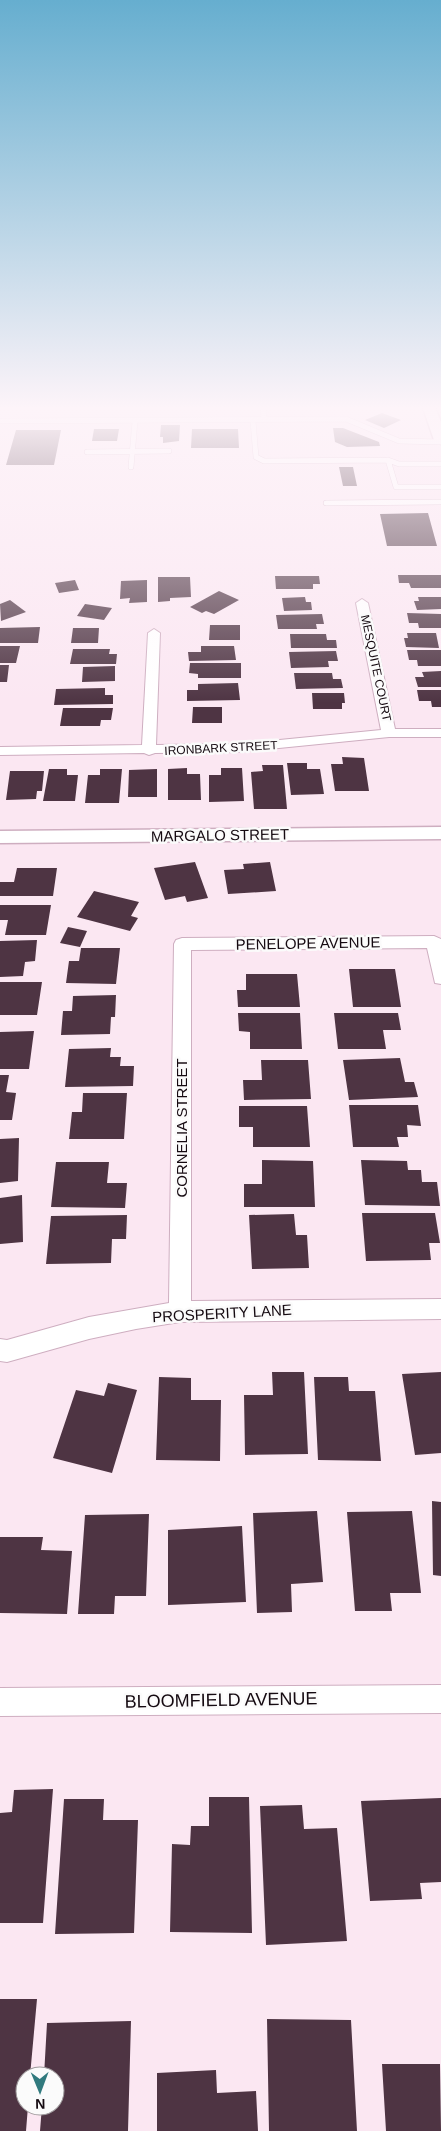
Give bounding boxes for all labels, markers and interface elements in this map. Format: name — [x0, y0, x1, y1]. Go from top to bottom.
street label: MESQUITE COURT — [358, 614, 394, 723]
street label: IRONBARK STREET — [164, 738, 279, 758]
street label: MARGALO STREET — [151, 825, 289, 845]
street label: PENELOPE AVENUE — [235, 933, 381, 953]
street label: CORNELIA STREET — [173, 1058, 190, 1198]
street label: PROSPERITY LANE — [152, 1301, 292, 1325]
street label: BLOOMFIELD AVENUE — [124, 1688, 318, 1712]
north arrow — [15, 2066, 65, 2116]
text: N — [35, 2096, 45, 2112]

